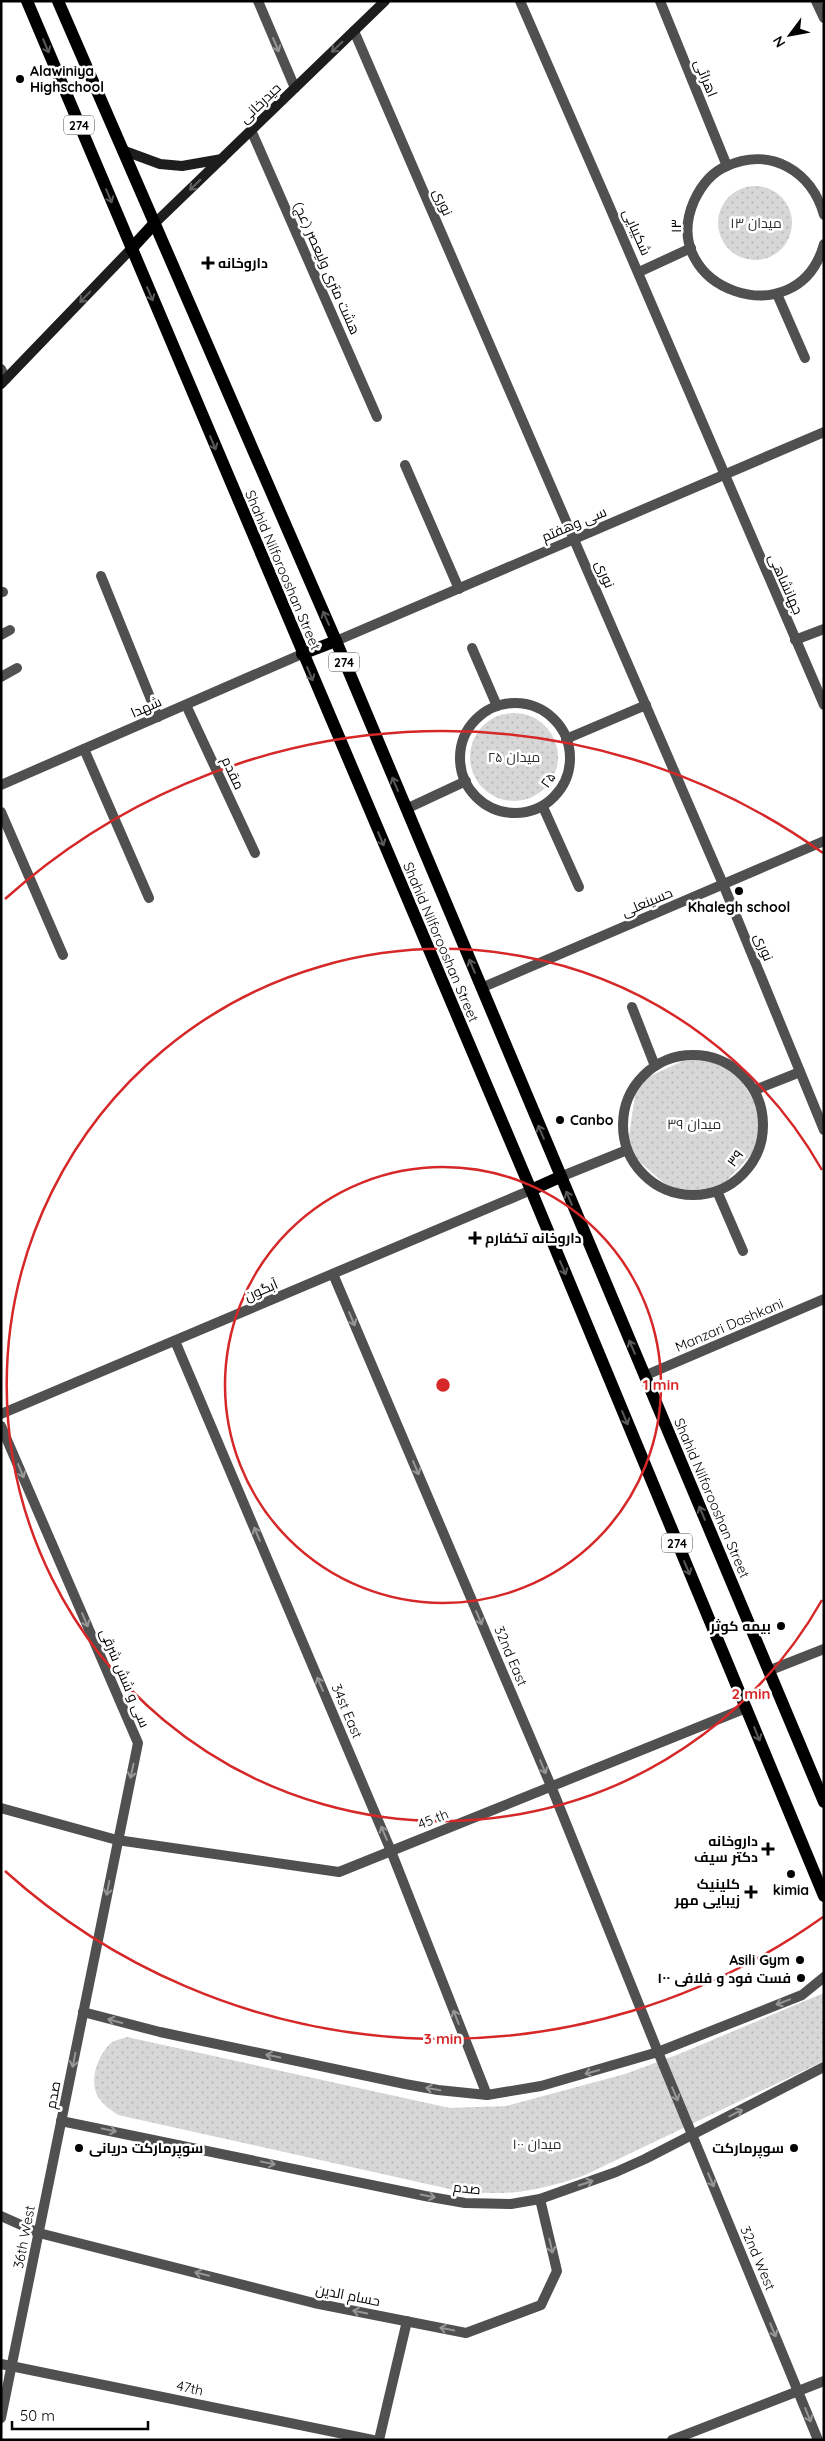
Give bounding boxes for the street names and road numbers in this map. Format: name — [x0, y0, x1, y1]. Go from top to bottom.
street label: اهرائی — [690, 57, 722, 99]
street label: حیدرخانی — [235, 79, 285, 127]
road number: 274 — [64, 116, 94, 134]
street label: نوری — [429, 186, 457, 218]
street label: هشت متری ولیعصر (عج) — [290, 199, 364, 337]
street label: شکیبایی — [619, 206, 655, 258]
street label: ۱۳ — [667, 219, 685, 233]
street label: Shahid Nilforooshan Street — [241, 487, 325, 653]
street label: سی وهفتم — [539, 502, 610, 547]
street label: جهانشاهی — [765, 551, 807, 617]
street label: نوری — [591, 558, 619, 590]
road number: 274 — [329, 652, 359, 672]
street label: شهدا — [128, 692, 164, 722]
street label: مقدم — [217, 754, 248, 793]
street label: ۲۵ — [536, 769, 560, 791]
street label: Shahid Nilforooshan Street — [399, 859, 483, 1025]
street label: حسینعلی — [619, 883, 675, 921]
street label: نوری — [750, 931, 778, 963]
street label: ۳۹ — [723, 1146, 747, 1170]
street label: آبگون — [241, 1275, 281, 1305]
street label: Manzari Dashkani — [672, 1294, 786, 1356]
street label: Shahid Nilforooshan Street — [670, 1415, 754, 1581]
road number: 274 — [662, 1534, 692, 1552]
street label: 32nd East — [490, 1623, 532, 1689]
street label: سی و شش شرقی — [96, 1626, 154, 1730]
street label: 34st East — [327, 1681, 367, 1741]
street label: 45 th — [415, 1805, 451, 1833]
street label: صدم — [42, 2080, 65, 2111]
street label: صدم — [452, 2178, 482, 2199]
street label: 36th West — [9, 2204, 39, 2270]
street label: 32nd West — [736, 2223, 780, 2293]
street label: حسام الدین — [314, 2280, 382, 2311]
street label: 47th — [175, 2376, 205, 2400]

